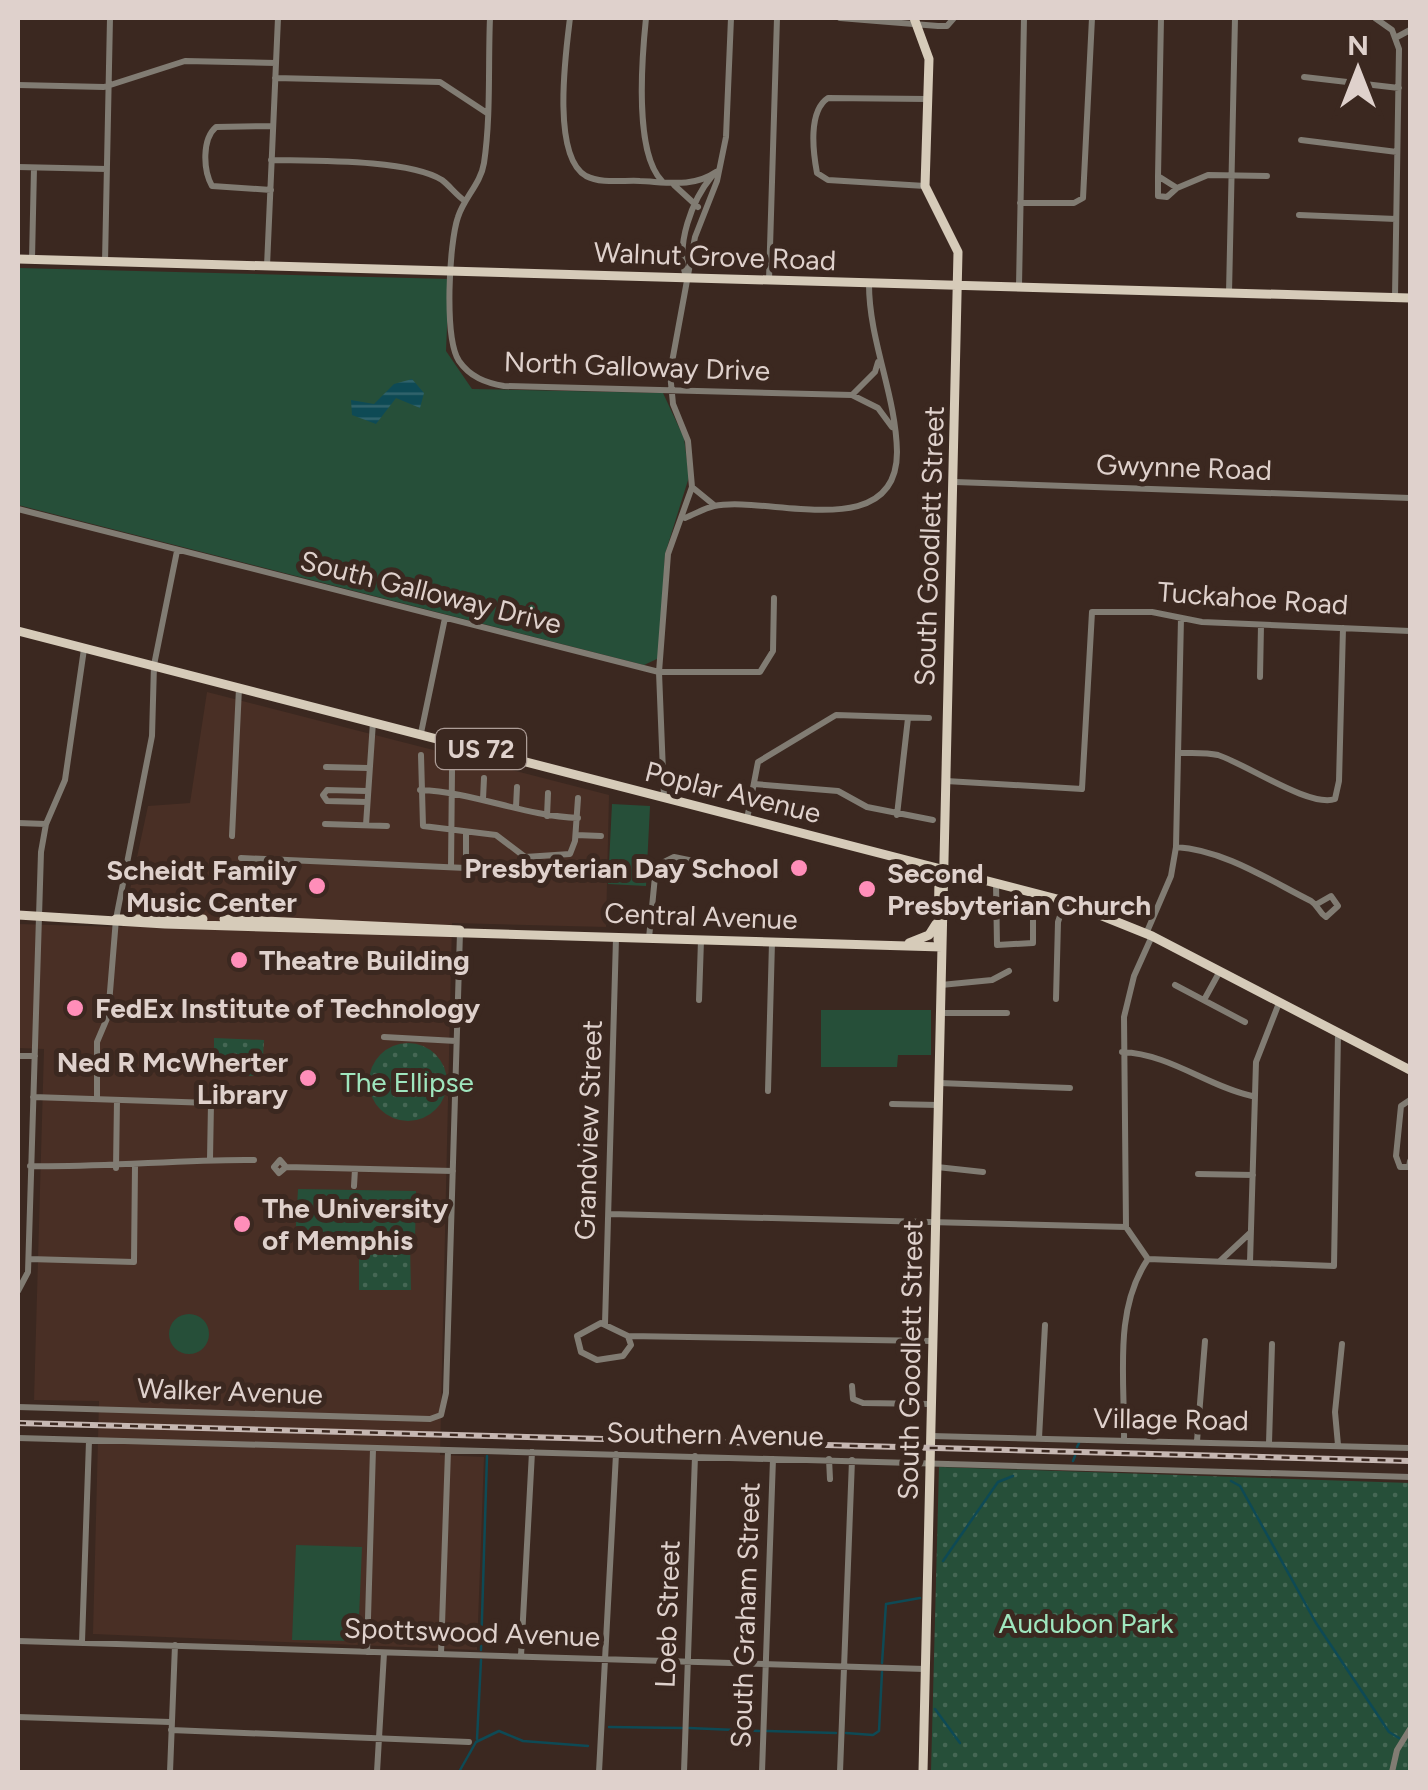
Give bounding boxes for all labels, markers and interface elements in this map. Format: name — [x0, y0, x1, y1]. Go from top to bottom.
north arrow — [1308, 20, 1408, 120]
text: N — [1347, 28, 1369, 62]
street label: Walnut Grove Road — [593, 235, 837, 277]
street label: North Galloway Drive — [503, 344, 771, 388]
street label: South Goodlett Street — [907, 405, 951, 687]
street label: Gwynne Road — [1096, 447, 1272, 487]
street label: South Galloway Drive — [297, 543, 565, 641]
street label: Tuckahoe Road — [1157, 574, 1349, 622]
road number: US 72 — [436, 729, 526, 769]
street label: Poplar Avenue — [641, 754, 825, 830]
place label: Presbyterian Day School — [464, 851, 779, 885]
place label: Scheidt Family Music Center — [106, 853, 298, 919]
place label: Second Presbyterian Church — [887, 856, 1151, 922]
marker: Presbyterian Day School — [788, 857, 810, 879]
marker: Scheidt Family Music Center — [306, 875, 328, 897]
marker: Second Presbyterian Church — [856, 878, 878, 900]
street label: Central Avenue — [604, 896, 798, 936]
place label: Theatre Building — [259, 943, 470, 977]
marker: Theatre Building — [228, 949, 250, 971]
place label: FedEx Institute of Technology — [95, 991, 481, 1025]
marker: FedEx Institute of Technology — [64, 997, 86, 1019]
street label: Grandview Street — [567, 1019, 609, 1241]
place label: Ned R McWherter Library — [57, 1045, 289, 1111]
park label: The Ellipse — [340, 1065, 474, 1099]
marker: Ned R McWherter Library — [297, 1067, 319, 1089]
place label: The University of Memphis — [262, 1191, 449, 1257]
marker: The University of Memphis — [231, 1213, 253, 1235]
street label: South Goodlett Street — [891, 1220, 929, 1500]
street label: Walker Avenue — [137, 1371, 323, 1411]
street label: Village Road — [1093, 1401, 1249, 1437]
street label: Southern Avenue — [606, 1415, 824, 1453]
street label: South Graham Street — [723, 1481, 767, 1749]
street label: Loeb Street — [647, 1540, 687, 1688]
park label: Audubon Park — [998, 1606, 1174, 1640]
street label: Spottswood Avenue — [343, 1611, 601, 1653]

